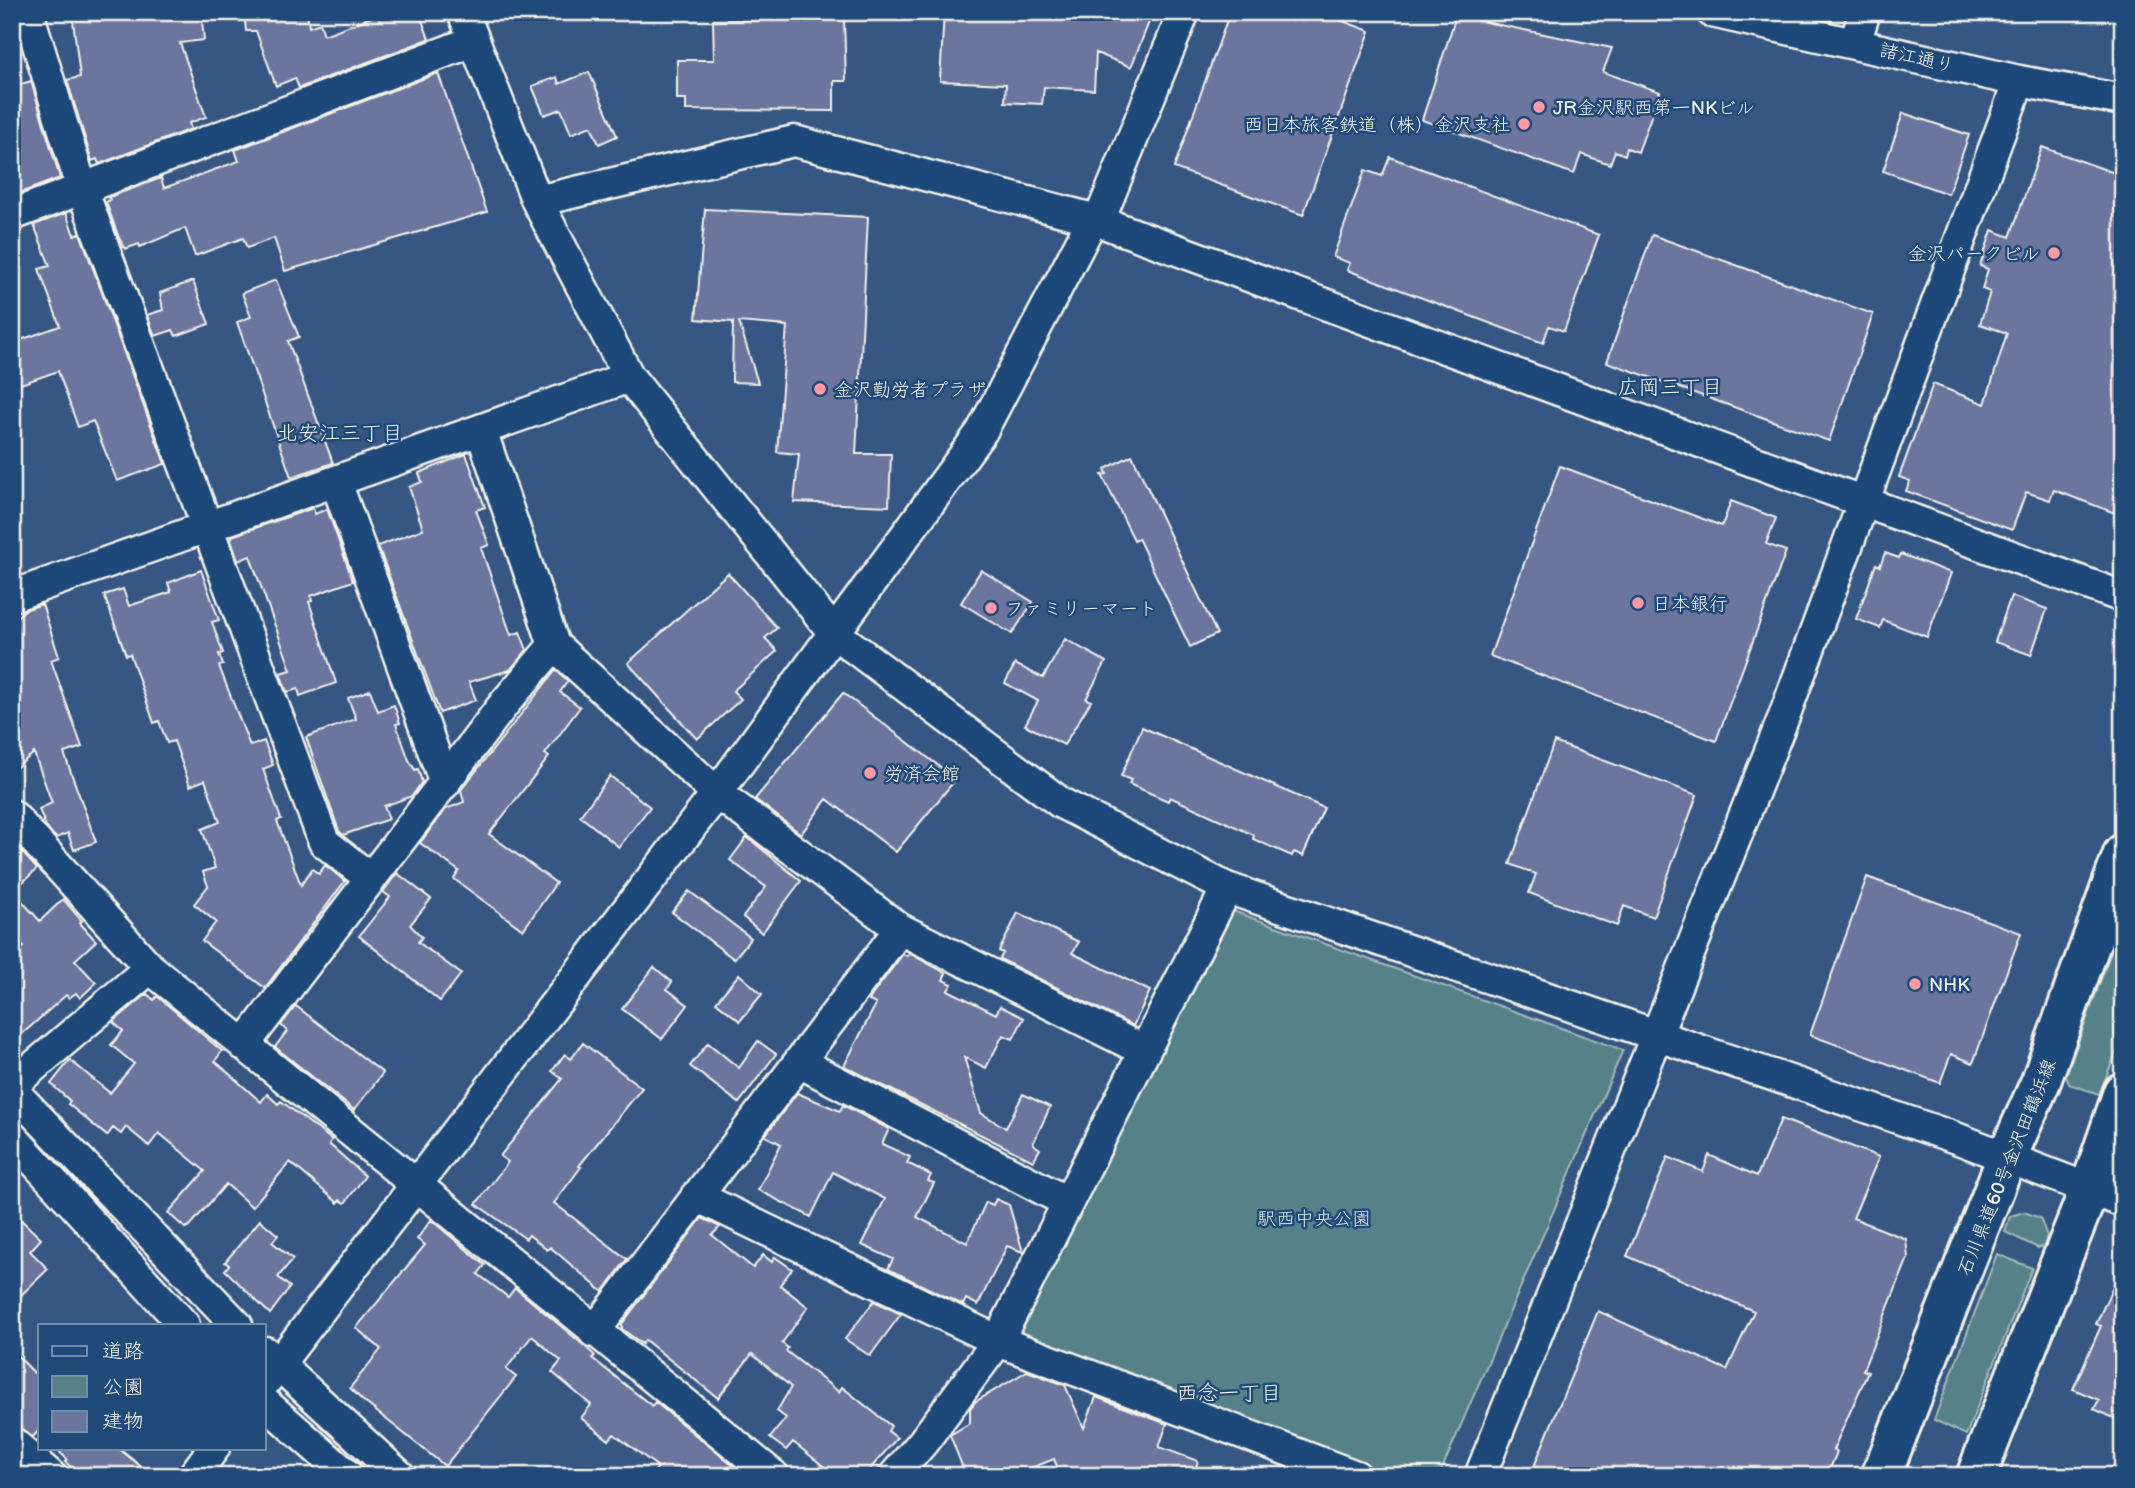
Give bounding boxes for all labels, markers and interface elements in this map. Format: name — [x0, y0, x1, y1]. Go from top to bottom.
street label: 諸江通り — [1877, 39, 1956, 78]
place label: JR金沢駅西第一NKビル — [1553, 97, 1755, 120]
marker: JR金沢駅西第一NKビル — [1531, 99, 1547, 115]
place label: 西日本旅客鉄道（株）金沢支社 — [1244, 114, 1510, 137]
marker: 西日本旅客鉄道（株）金沢支社 — [1516, 116, 1532, 132]
place label: 金沢パークビル — [1907, 243, 2040, 266]
marker: 金沢パークビル — [2046, 245, 2062, 261]
district label: 広岡三丁目 — [1618, 375, 1723, 400]
place label: 金沢勤労者プラザ — [834, 379, 986, 402]
marker: 金沢勤労者プラザ — [812, 381, 828, 397]
district label: 北安江三丁目 — [277, 421, 403, 446]
place label: 日本銀行 — [1652, 593, 1728, 616]
marker: 日本銀行 — [1630, 595, 1646, 611]
place label: ファミリーマート — [1005, 598, 1157, 621]
marker: ファミリーマート — [983, 600, 999, 616]
place label: 労済会館 — [884, 763, 960, 786]
marker: 労済会館 — [862, 765, 878, 781]
place label: NHK — [1929, 974, 1970, 997]
marker: NHK — [1907, 976, 1923, 992]
street label: 石川県道60号金沢田鶴浜線 — [1953, 1056, 2061, 1279]
park label: 駅西中央公園 — [1257, 1208, 1371, 1231]
legend — [38, 1324, 266, 1450]
text: 道路 — [102, 1339, 144, 1364]
text: 公園 — [102, 1375, 144, 1400]
district label: 西念一丁目 — [1177, 1381, 1282, 1406]
text: 建物 — [102, 1409, 144, 1434]

